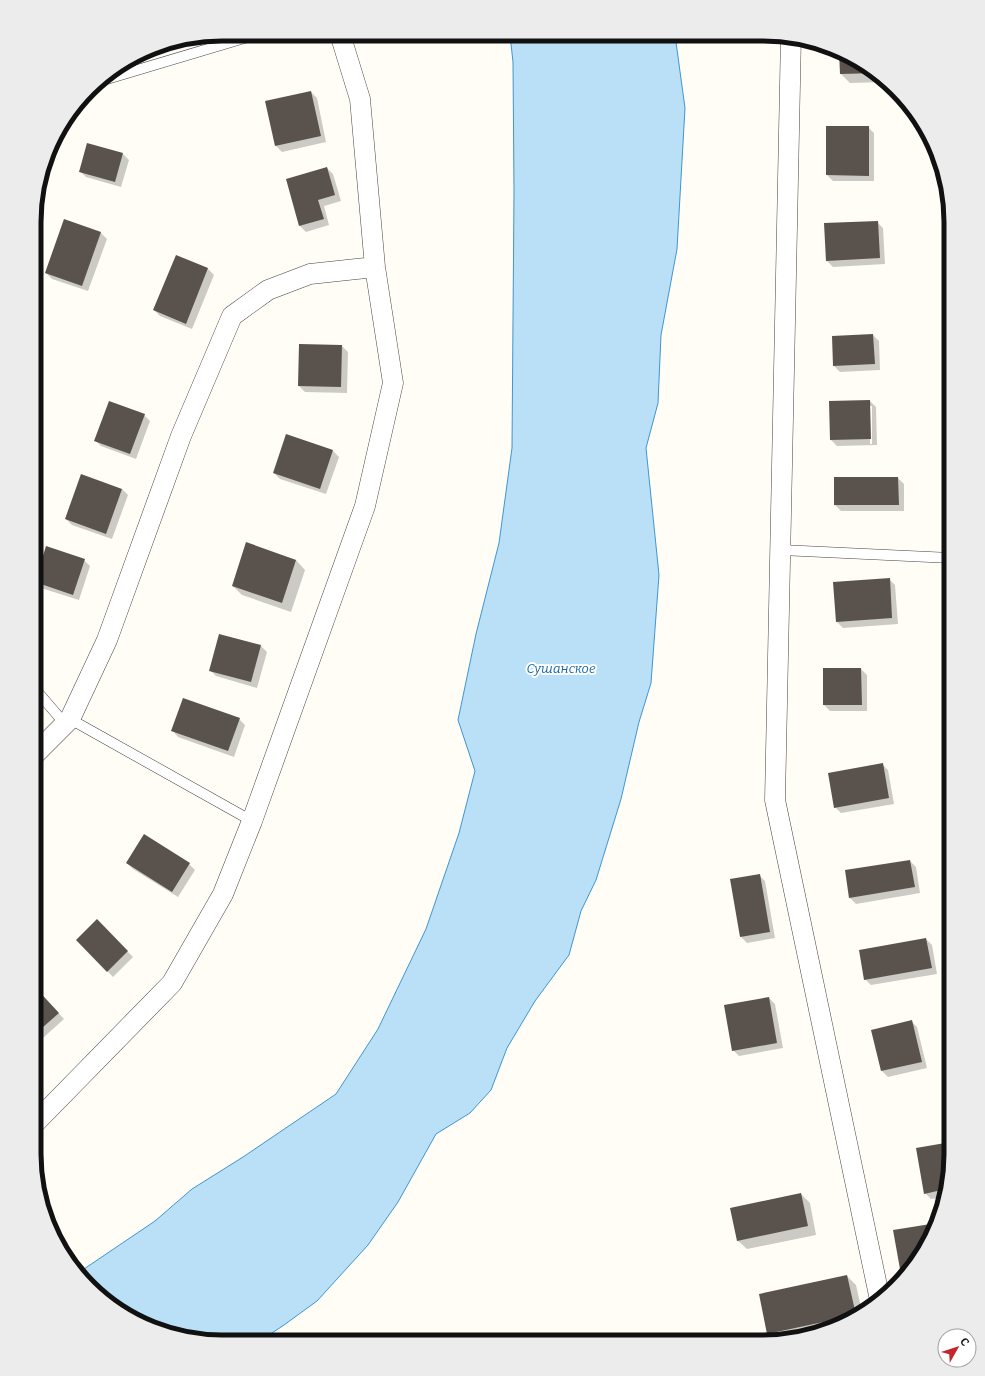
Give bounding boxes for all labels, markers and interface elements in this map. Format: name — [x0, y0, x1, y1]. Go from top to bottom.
water label: Сушанское — [527, 661, 596, 676]
north arrow — [937, 1328, 977, 1368]
text: С — [957, 1335, 972, 1349]

